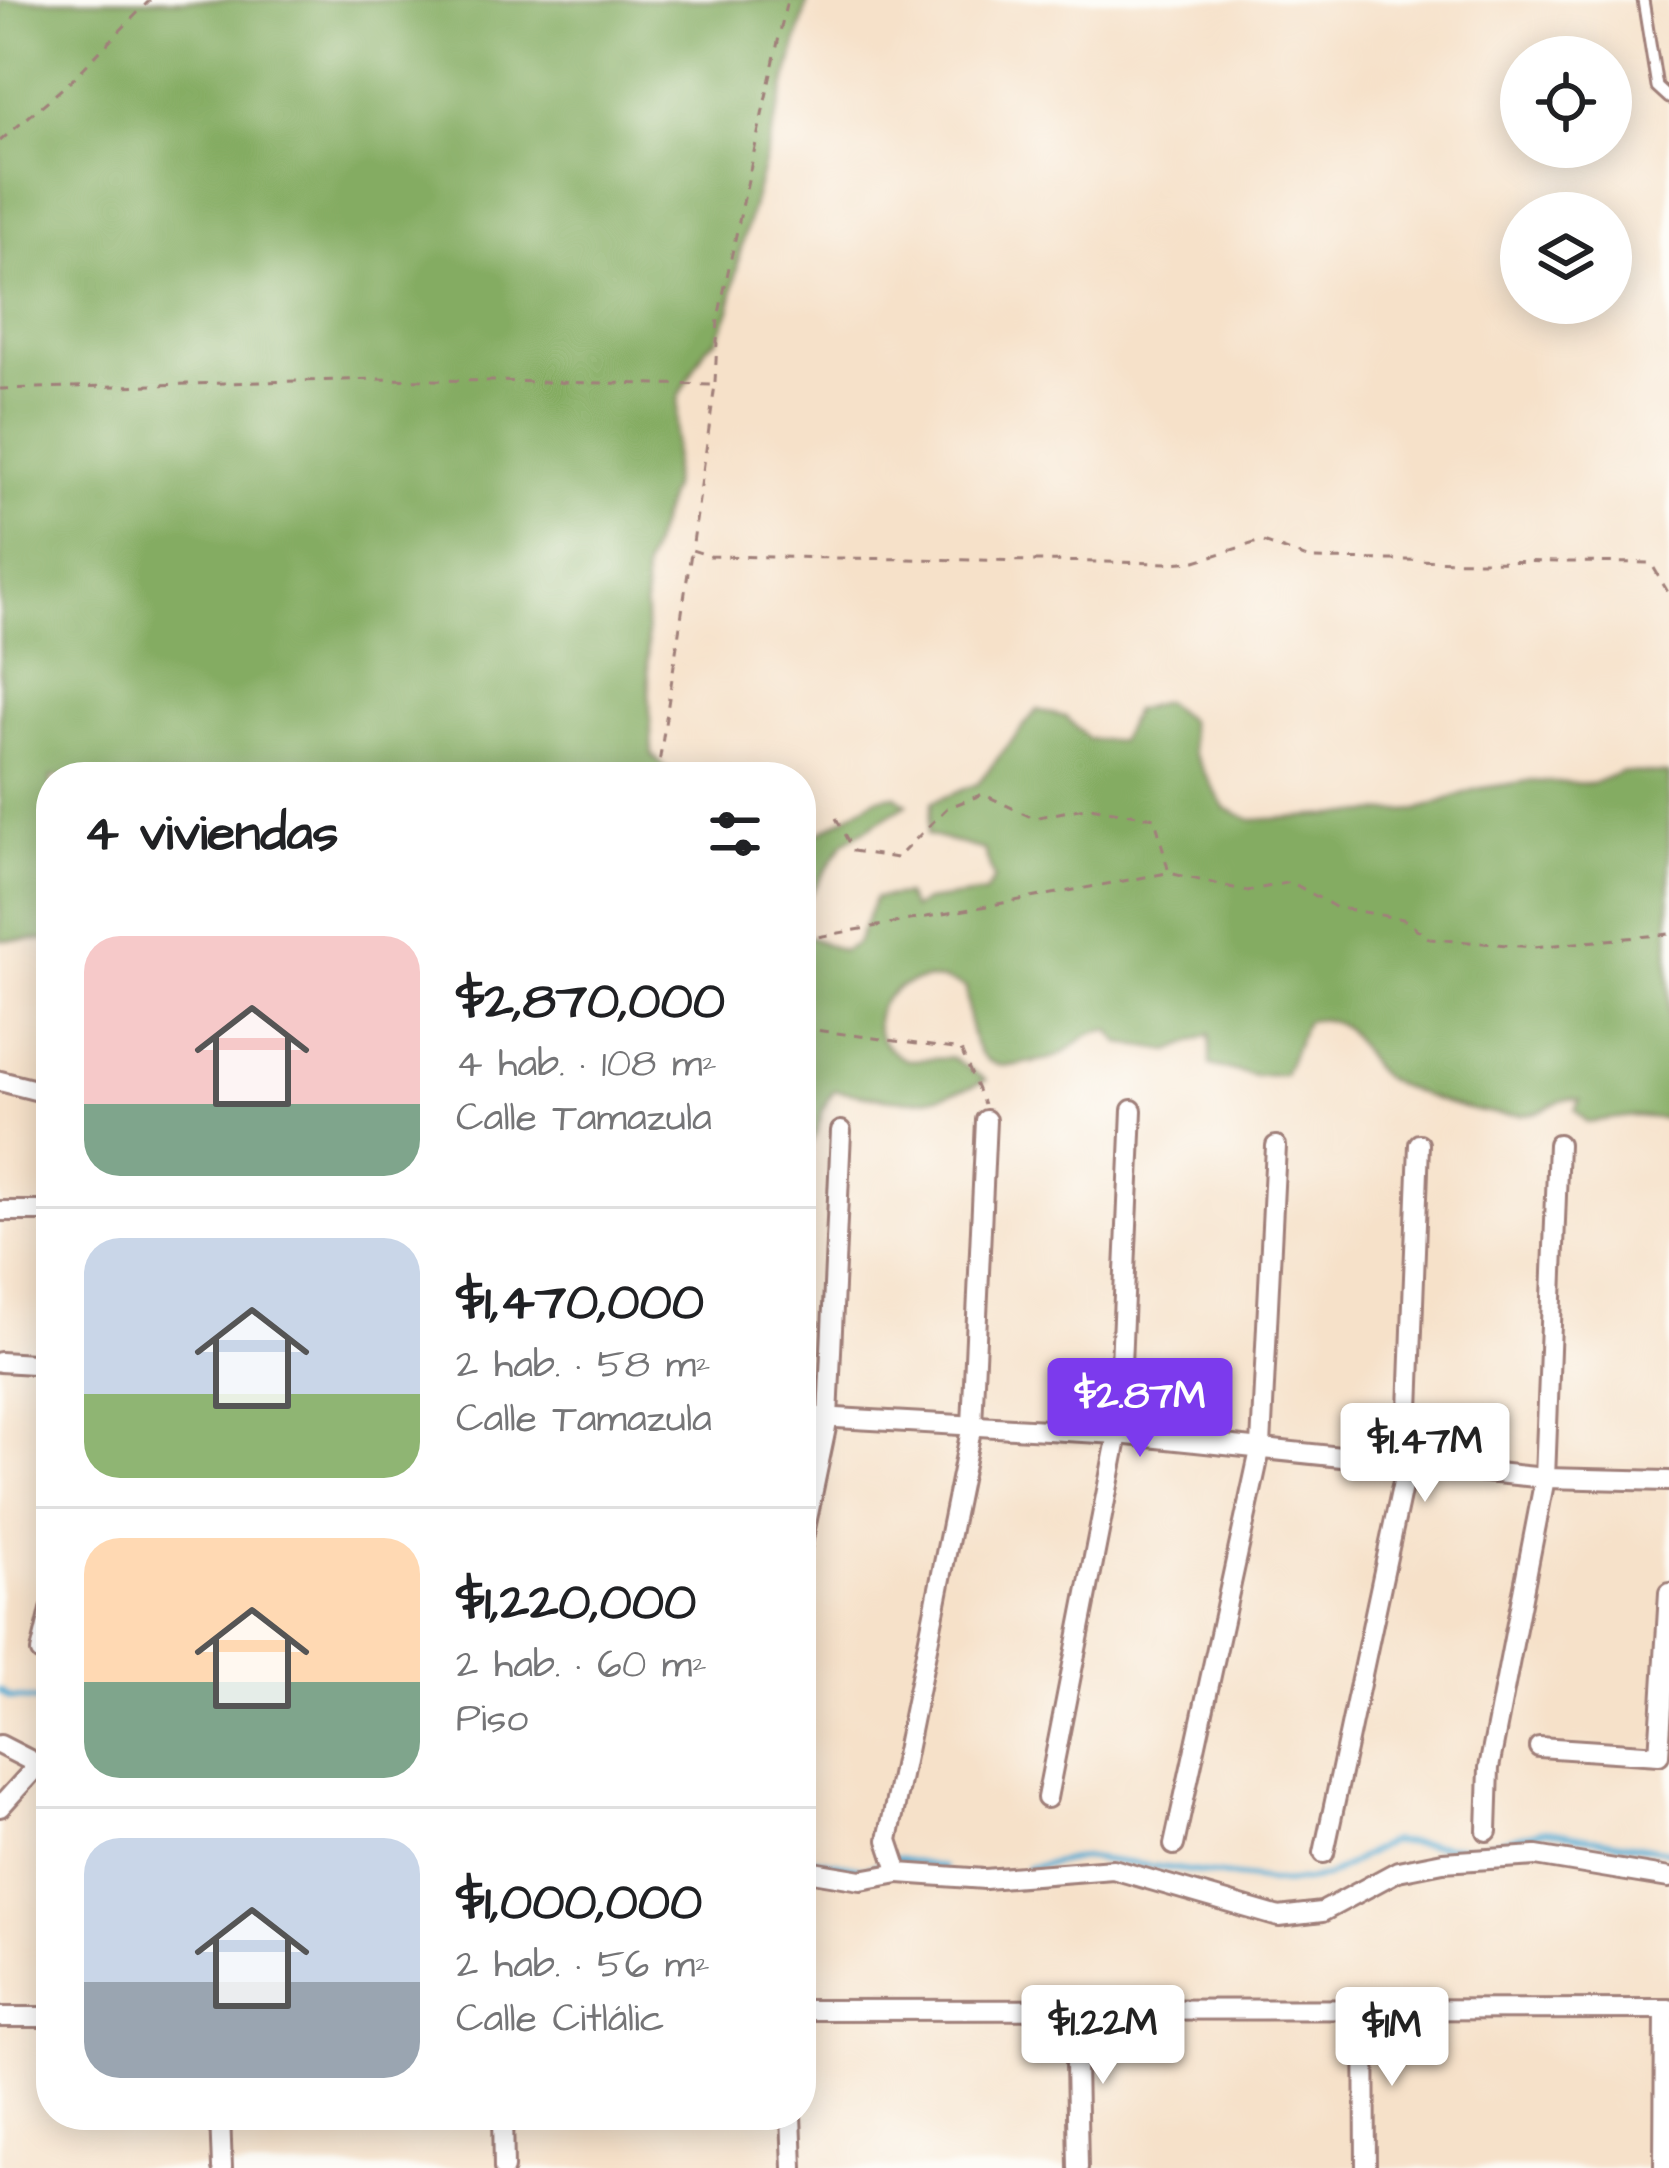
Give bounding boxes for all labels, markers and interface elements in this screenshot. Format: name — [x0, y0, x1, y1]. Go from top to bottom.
map controls — [1500, 36, 1632, 324]
button: locate — [1500, 36, 1632, 168]
button: layers — [1500, 192, 1632, 324]
text: 4 viviendas — [84, 799, 338, 870]
icon: filters — [702, 801, 768, 867]
text: $2,870,000 — [456, 967, 725, 1038]
icon: home — [180, 984, 324, 1128]
text: 4 hab. · 108 m² — [456, 1038, 717, 1092]
text: Calle Tamazula — [456, 1092, 712, 1146]
text: $1,470,000 — [456, 1268, 704, 1339]
icon: home — [180, 1286, 324, 1430]
text: 2 hab. · 58 m² — [456, 1339, 711, 1393]
pin: $2.87M — [1042, 1358, 1238, 1460]
text: $2.87M — [1074, 1370, 1206, 1424]
text: Calle Tamazula — [456, 1393, 712, 1447]
pin: $1.47M — [1327, 1403, 1523, 1505]
text: $1.47M — [1368, 1415, 1482, 1469]
text: $1,220,000 — [456, 1568, 696, 1639]
icon: home — [180, 1586, 324, 1730]
text: 2 hab. · 60 m² — [456, 1639, 707, 1693]
text: Piso — [456, 1693, 528, 1747]
text: $1,000,000 — [456, 1868, 702, 1939]
icon: home — [180, 1886, 324, 2030]
text: 2 hab. · 56 m² — [456, 1939, 710, 1993]
pin: $1.22M — [1005, 1985, 1201, 2087]
pin: $1M — [1334, 1987, 1450, 2089]
text: Calle Citlálic — [456, 1993, 664, 2047]
text: $1.22M — [1048, 1997, 1158, 2051]
text: $1M — [1363, 1999, 1421, 2053]

